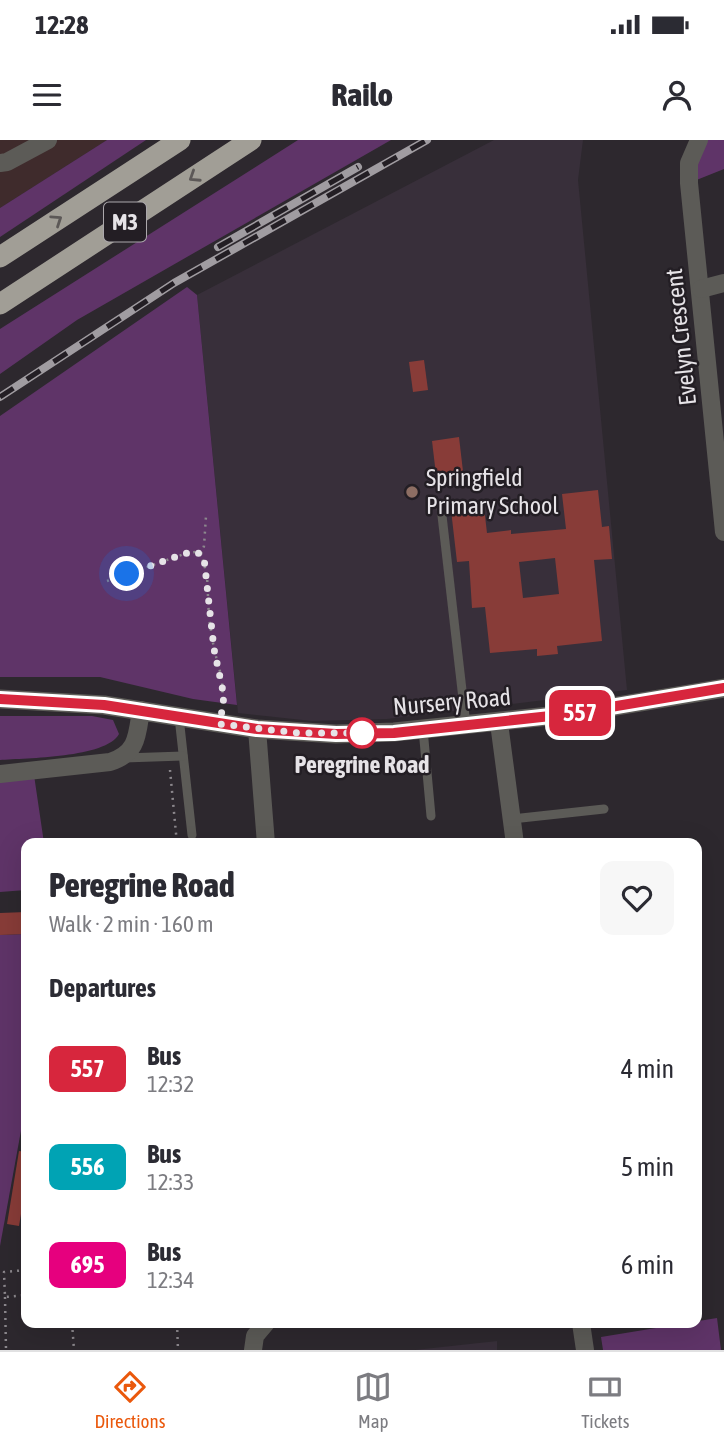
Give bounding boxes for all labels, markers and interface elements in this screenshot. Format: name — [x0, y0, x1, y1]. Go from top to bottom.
text: 12:28 — [35, 10, 89, 40]
icon: menu — [28, 76, 66, 114]
text: Railo — [331, 76, 393, 113]
icon: person — [658, 76, 696, 114]
one-way arrow — [188, 169, 201, 182]
road number: M3 — [104, 202, 146, 242]
one-way arrow — [49, 215, 62, 228]
street label: Evelyn Crescent — [660, 267, 701, 407]
place label: Springfield Primary School — [426, 464, 559, 519]
marker: Springfield Primary School — [404, 484, 420, 500]
your location — [109, 556, 144, 591]
street label: Nursery Road — [392, 683, 512, 720]
line badge: 557 — [540, 690, 620, 736]
text: 557 — [563, 699, 597, 726]
marker: Peregrine Road — [347, 718, 377, 748]
place label: Peregrine Road — [295, 751, 429, 778]
button: heart — [600, 861, 674, 935]
text: Peregrine Road — [49, 866, 235, 904]
text: Walk · 2 min · 160 m — [49, 911, 213, 937]
text: Departures — [49, 973, 156, 1003]
text: Bus — [147, 1041, 181, 1071]
text: 4 min — [621, 1054, 674, 1084]
text: 557 — [71, 1055, 104, 1082]
text: 12:32 — [147, 1071, 194, 1097]
text: Bus — [147, 1139, 181, 1169]
text: 5 min — [621, 1152, 674, 1182]
text: 556 — [71, 1153, 104, 1180]
text: 12:33 — [147, 1169, 194, 1195]
text: Bus — [147, 1237, 181, 1267]
text: 6 min — [621, 1250, 674, 1280]
text: 695 — [71, 1251, 104, 1278]
text: 12:34 — [147, 1267, 194, 1293]
tab: Directions — [94, 1368, 165, 1432]
tab: Map — [354, 1368, 392, 1432]
tab: Tickets — [581, 1368, 629, 1432]

